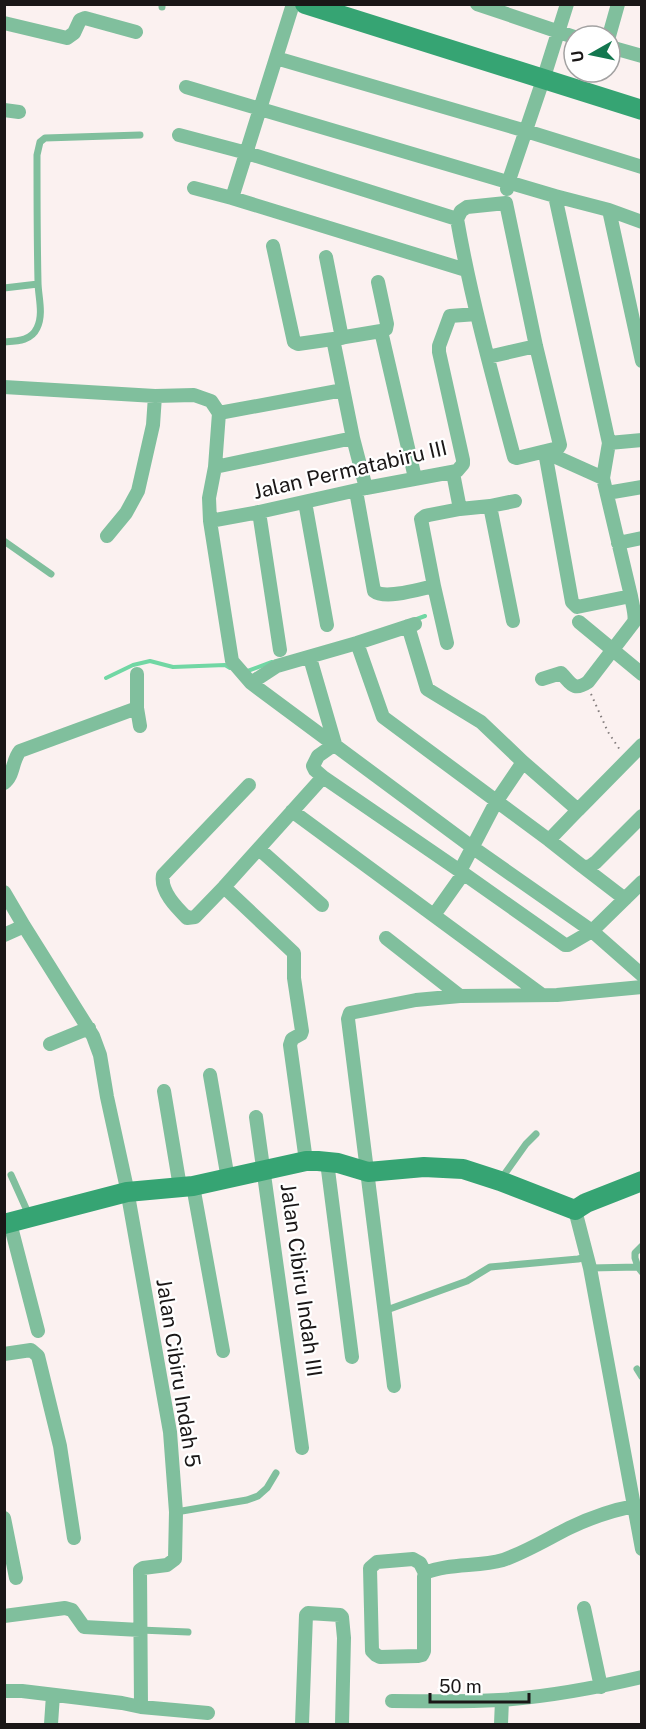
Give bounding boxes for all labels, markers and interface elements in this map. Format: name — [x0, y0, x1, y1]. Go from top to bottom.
north arrow — [562, 24, 622, 84]
text: U — [567, 49, 588, 63]
street label: Jalan Permatabiru III — [250, 435, 449, 504]
street label: Jalan Cibiru Indah III — [276, 1182, 327, 1378]
street label: Jalan Cibiru Indah 5 — [151, 1277, 206, 1469]
scale bar — [430, 1666, 529, 1704]
text: 50 m — [439, 1676, 482, 1697]

